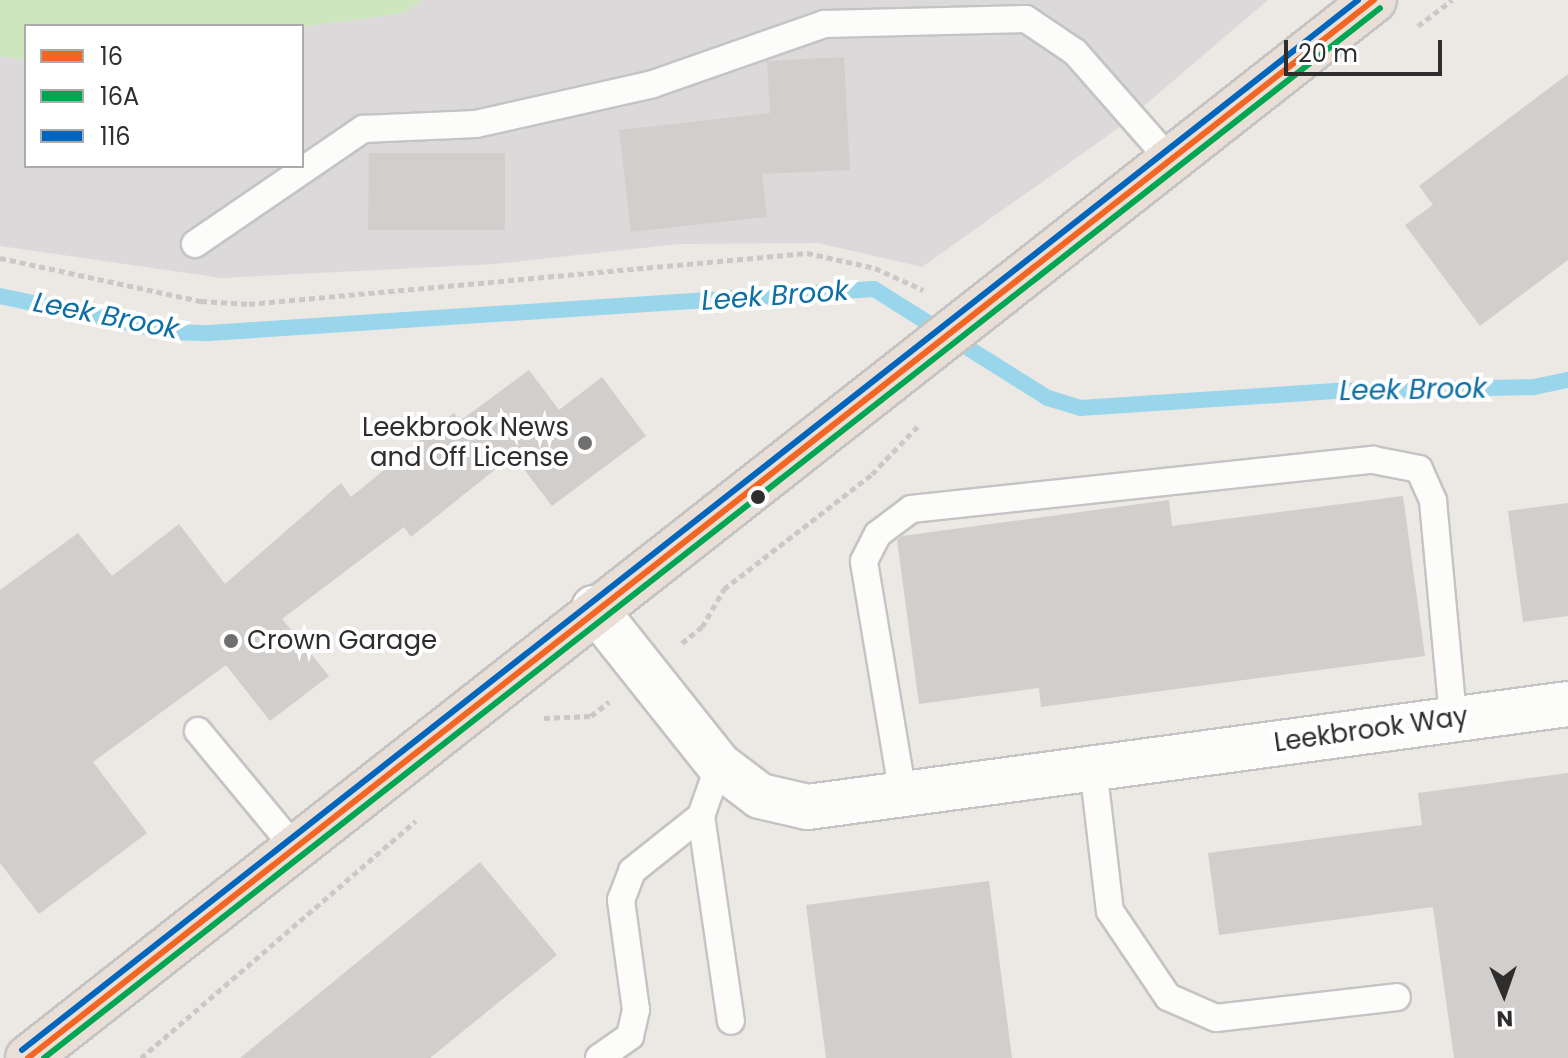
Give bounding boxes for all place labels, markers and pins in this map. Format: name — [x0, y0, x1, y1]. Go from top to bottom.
place label: Leekbrook News and Off License — [362, 412, 569, 474]
marker: Leekbrook News and Off License — [576, 434, 594, 452]
unlabelled marker — [750, 489, 766, 505]
place label: Crown Garage — [247, 625, 437, 657]
marker: Crown Garage — [222, 632, 240, 650]

